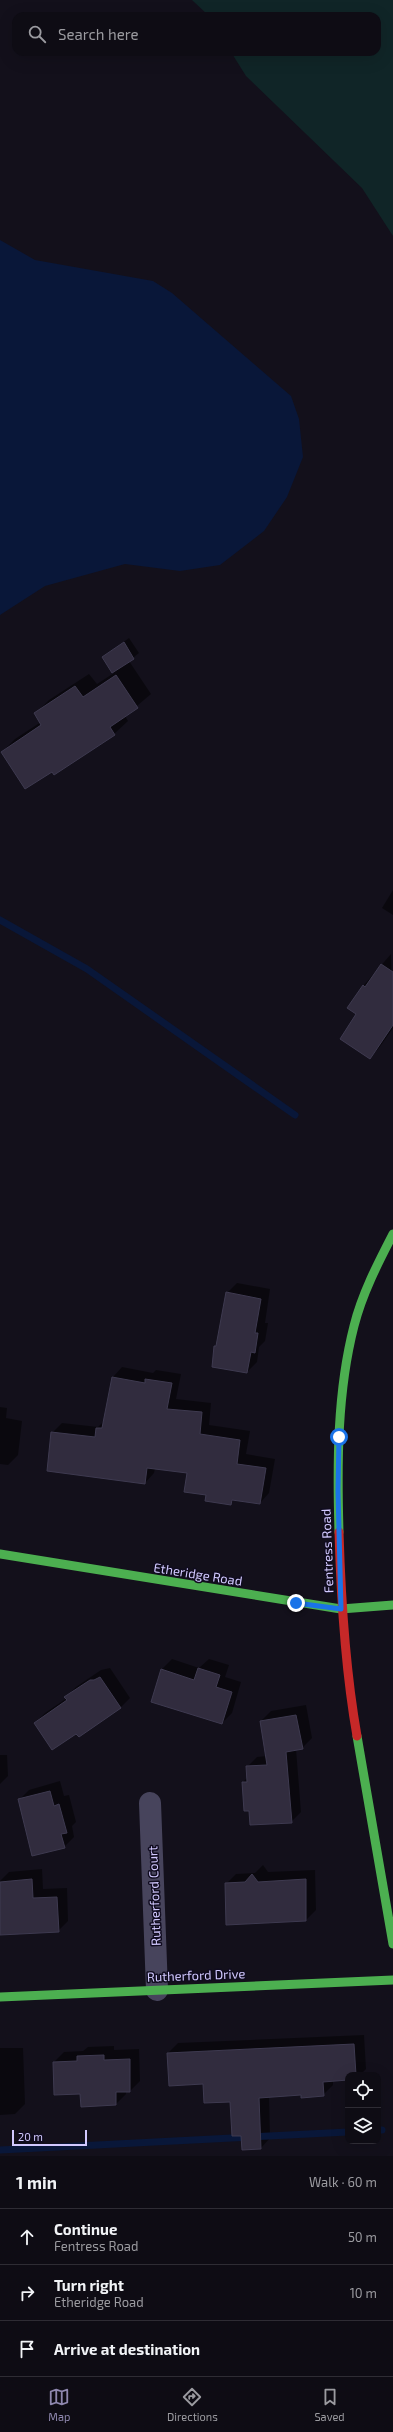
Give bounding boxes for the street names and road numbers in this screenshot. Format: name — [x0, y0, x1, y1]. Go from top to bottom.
street label: Fentress Road — [318, 1509, 336, 1593]
street label: Etheridge Road — [152, 1559, 244, 1589]
street label: Rutherford Court — [144, 1846, 164, 1946]
street label: Rutherford Drive — [146, 1965, 246, 1985]

